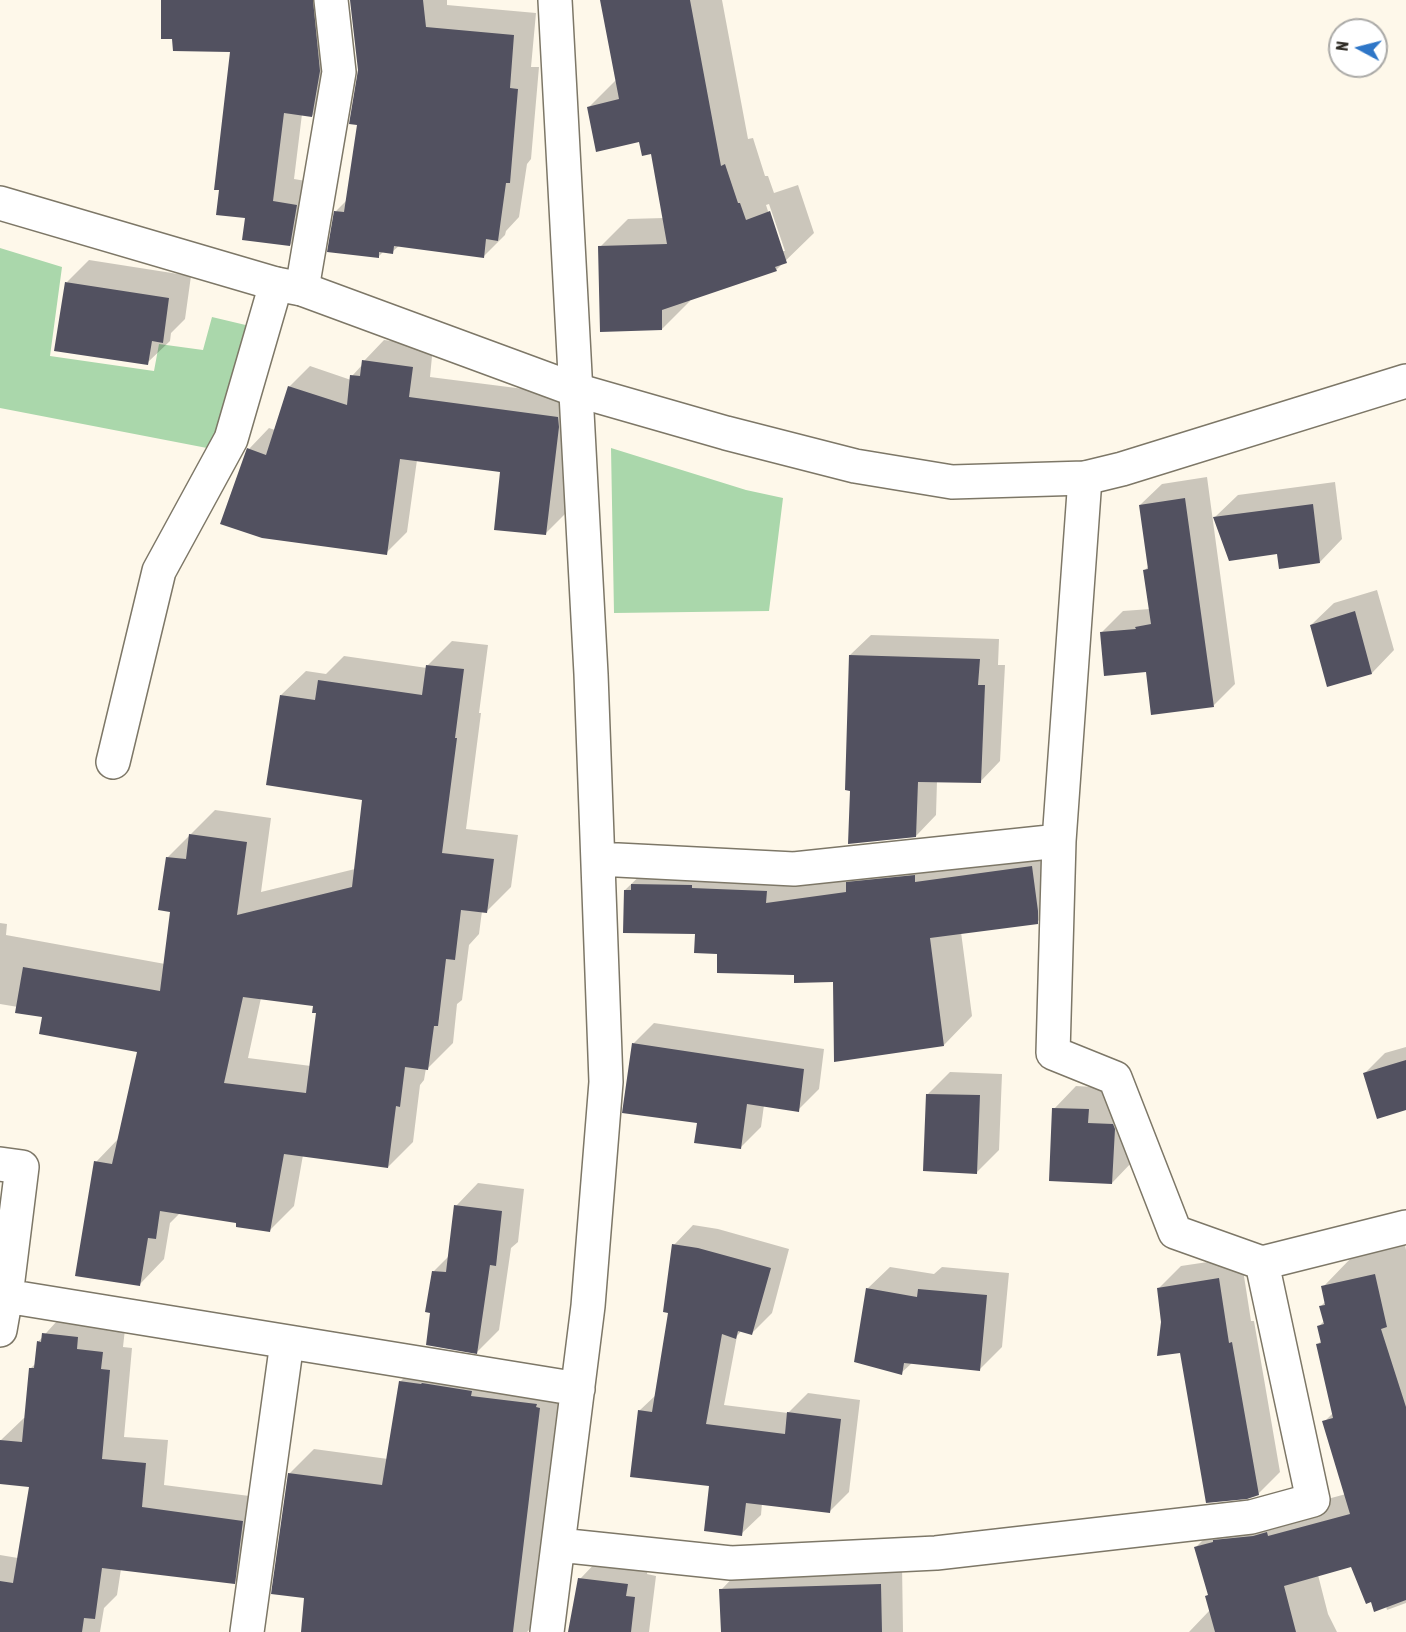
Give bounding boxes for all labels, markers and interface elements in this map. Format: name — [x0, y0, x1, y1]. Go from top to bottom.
north arrow — [1328, 18, 1388, 78]
text: N — [1333, 40, 1352, 52]

